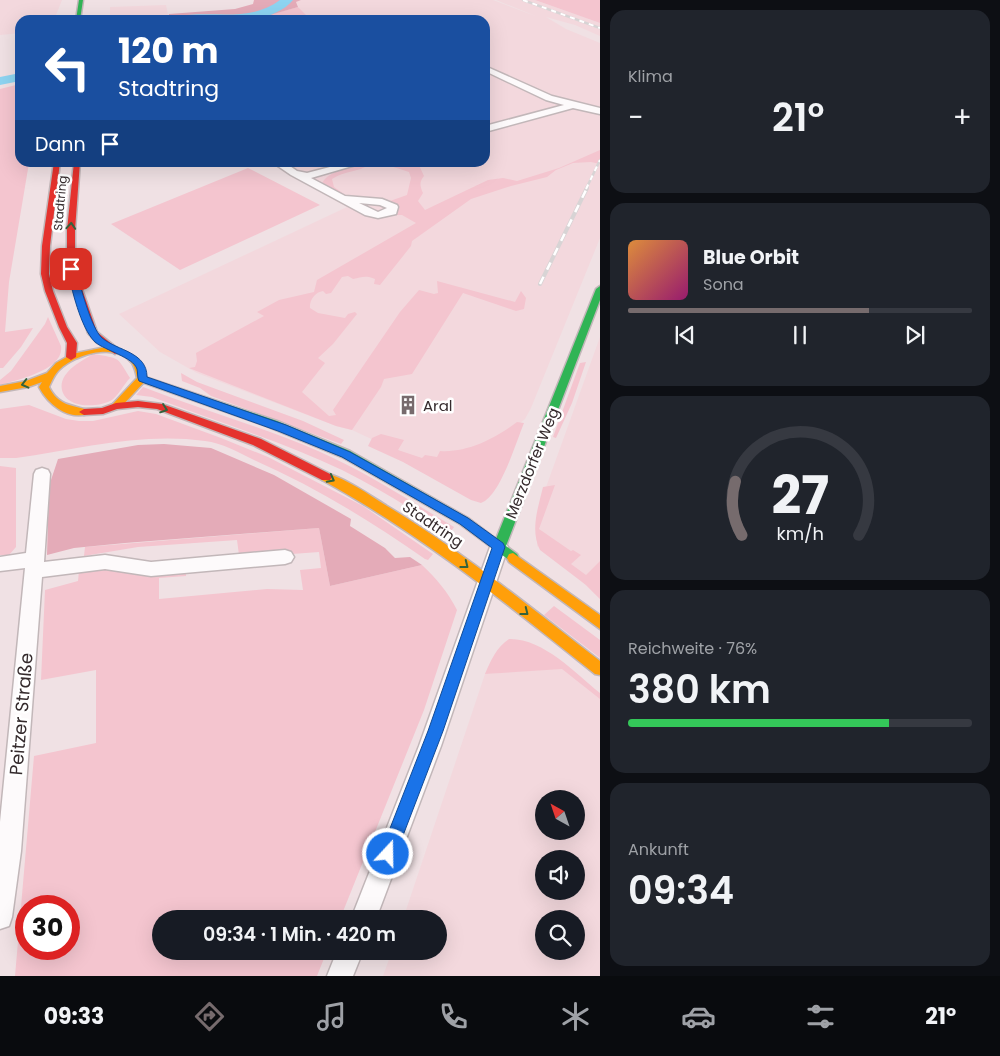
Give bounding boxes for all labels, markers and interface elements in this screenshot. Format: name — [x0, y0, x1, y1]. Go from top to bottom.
text: 120 m — [118, 26, 218, 75]
icon: left — [35, 35, 100, 100]
text: Klima — [628, 65, 673, 88]
text: Stadtring — [118, 73, 219, 104]
text: 21° — [772, 91, 824, 144]
text: − — [628, 98, 643, 137]
text: + — [953, 98, 972, 137]
icon: arrive — [96, 130, 124, 158]
text: Dann — [35, 131, 86, 158]
street label: Stadtring — [49, 175, 71, 231]
one-way arrow — [66, 222, 77, 230]
text: Blue Orbit — [703, 244, 799, 271]
pin — [50, 248, 92, 290]
icon: arrive — [57, 255, 85, 283]
text: Sona — [703, 273, 744, 296]
icon: previous — [671, 321, 699, 349]
icon: pause — [786, 321, 814, 349]
icon: next — [901, 321, 929, 349]
one-way arrow — [21, 378, 30, 389]
building icon: Aral — [397, 394, 419, 416]
place label: Aral — [423, 395, 453, 416]
one-way arrow — [160, 403, 168, 413]
street label: Merzdorfer Weg — [500, 404, 564, 522]
text: 27 — [771, 459, 829, 532]
one-way arrow — [325, 473, 334, 483]
street label: Stadtring — [399, 496, 467, 552]
text: km/h — [776, 521, 824, 546]
one-way arrow — [459, 559, 468, 567]
one-way arrow — [519, 606, 528, 614]
text: Reichweite · 76% — [628, 637, 757, 660]
street label: Peitzer Straße — [3, 652, 39, 776]
text: 380 km — [628, 663, 771, 716]
north arrow — [535, 790, 585, 840]
map controls — [535, 790, 585, 960]
position arrow — [361, 827, 413, 879]
text: Ankunft — [628, 838, 689, 861]
button: sound — [535, 850, 585, 900]
text: 09:34 — [628, 864, 734, 917]
speed limit sign: 30 — [15, 895, 80, 960]
button: search — [535, 910, 585, 960]
text: 09:34 · 1 Min. · 420 m — [203, 921, 396, 948]
icon: directions — [192, 999, 227, 1034]
icon: music — [314, 999, 349, 1034]
icon: phone — [436, 999, 471, 1034]
icon: climate — [558, 999, 593, 1034]
icon: car — [681, 999, 716, 1034]
icon: filters — [803, 999, 838, 1034]
text: 09:33 — [44, 1001, 104, 1032]
text: 21° — [925, 1001, 956, 1032]

